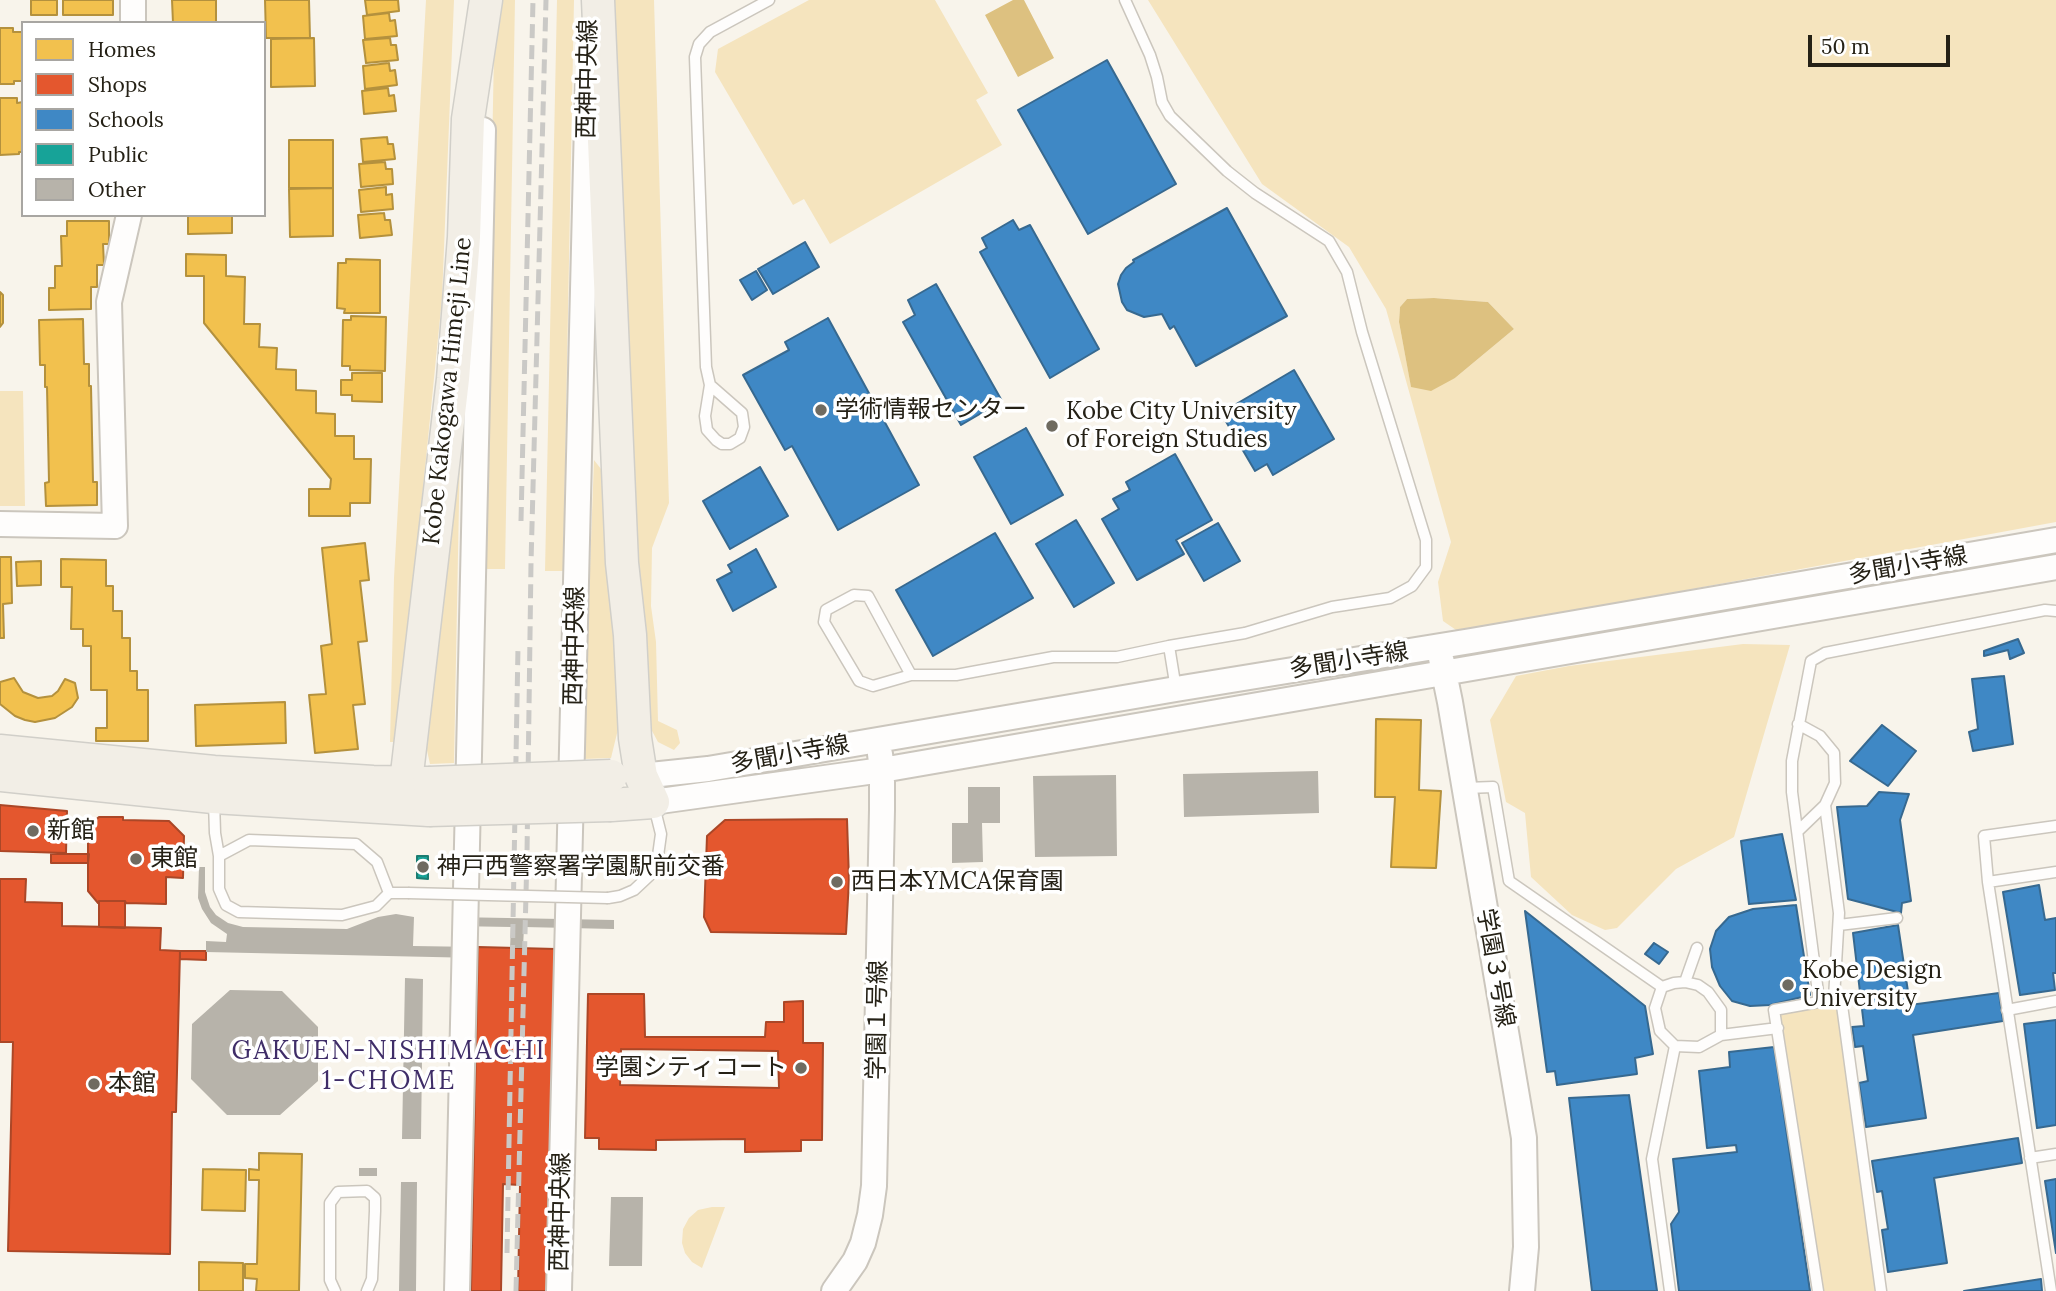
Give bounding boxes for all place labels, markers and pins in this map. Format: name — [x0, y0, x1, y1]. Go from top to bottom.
place label: 学術情報センター — [835, 396, 1027, 424]
place label: Kobe City University of Foreign Studies — [1066, 398, 1297, 454]
marker: 学術情報センター — [813, 402, 829, 418]
marker: Kobe City University of Foreign Studies — [1044, 418, 1060, 434]
place label: 新館 — [47, 817, 95, 845]
marker: 新館 — [25, 823, 41, 839]
place label: 東館 — [150, 845, 198, 873]
marker: 東館 — [128, 851, 144, 867]
place label: 神戸西警察署学園駅前交番 — [437, 853, 725, 881]
marker: 神戸西警察署学園駅前交番 — [415, 859, 431, 875]
place label: 西日本YMCA保育園 — [851, 868, 1064, 896]
marker: 西日本YMCA保育園 — [829, 874, 845, 890]
place label: Kobe Design University — [1802, 957, 1942, 1013]
marker: Kobe Design University — [1780, 977, 1796, 993]
place label: 学園シティコート — [595, 1054, 787, 1082]
marker: 学園シティコート — [793, 1060, 809, 1076]
place label: 本館 — [108, 1070, 156, 1098]
marker: 本館 — [86, 1076, 102, 1092]

